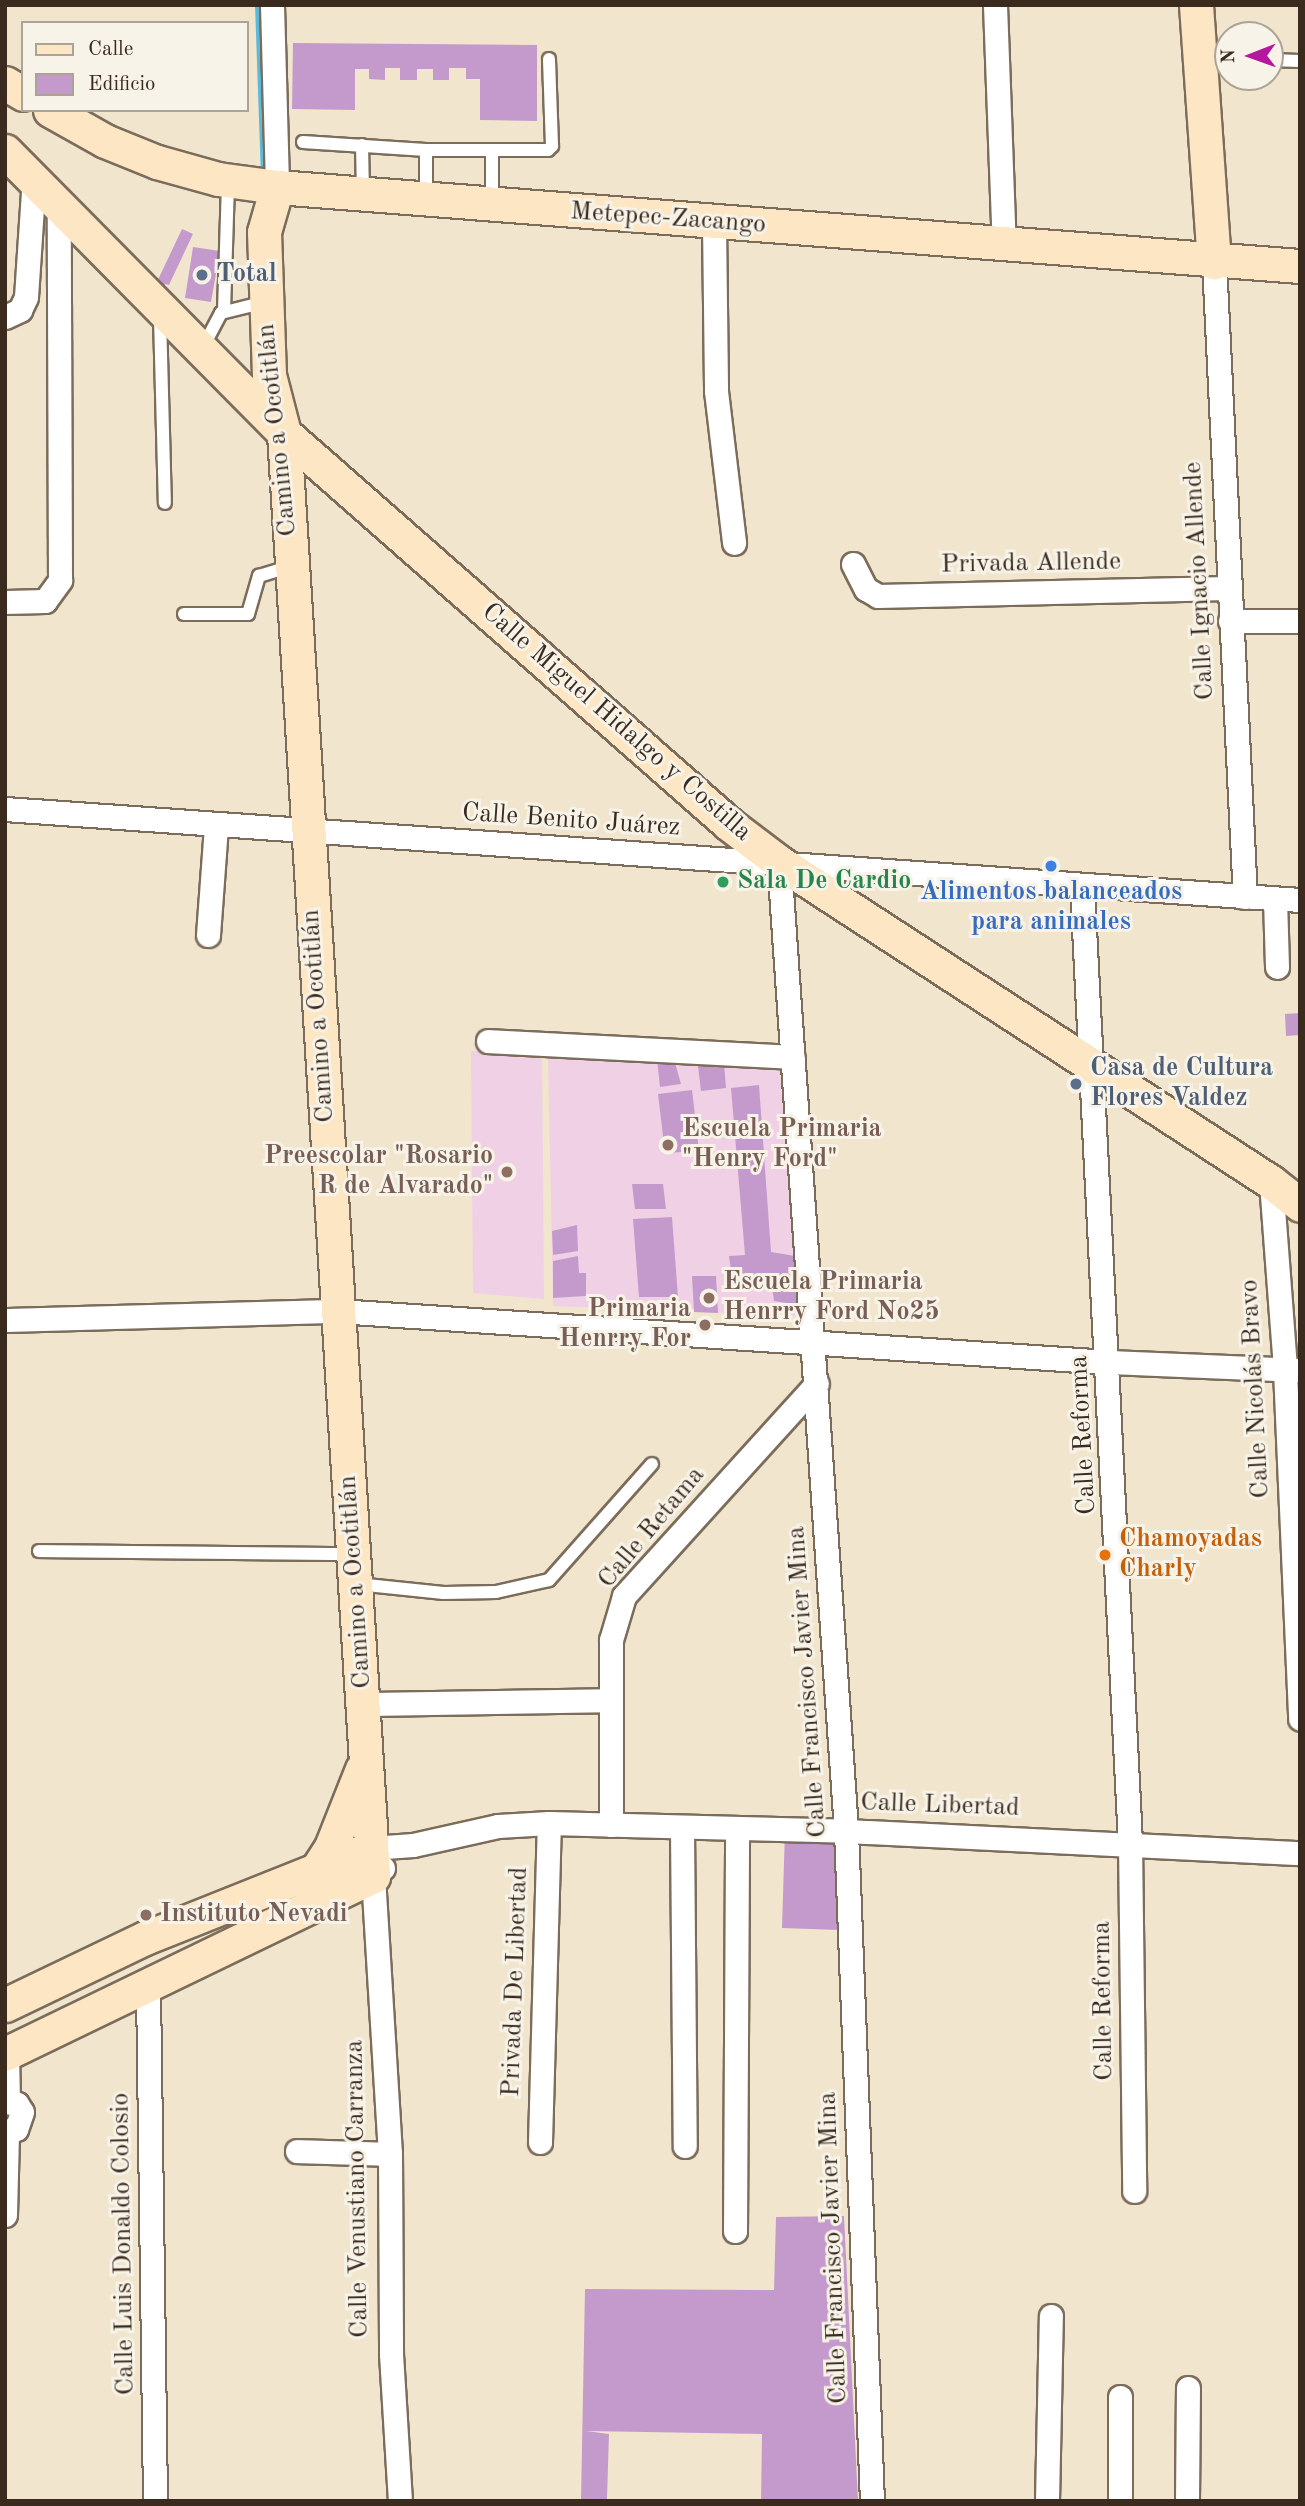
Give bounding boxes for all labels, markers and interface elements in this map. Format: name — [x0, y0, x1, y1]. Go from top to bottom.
legend — [21, 21, 248, 112]
north arrow — [1214, 21, 1284, 91]
text: Calle — [88, 39, 133, 60]
text: N — [1220, 49, 1239, 64]
text: Edificio — [88, 74, 156, 95]
street label: Metepec-Zacango — [569, 197, 767, 241]
place label: Total — [216, 259, 277, 291]
marker: Total — [194, 267, 210, 283]
street label: Camino a Ocotitlán — [251, 322, 305, 538]
street label: Calle Ignacio Allende — [1178, 461, 1222, 701]
street label: Privada Allende — [941, 547, 1121, 581]
street label: Calle Miguel Hidalgo y Costilla — [475, 597, 757, 849]
street label: Calle Benito Juárez — [461, 798, 681, 844]
marker: Alimentos balanceados para animales — [1043, 858, 1059, 874]
place label: Sala De Cardio — [737, 866, 911, 898]
marker: Sala De Cardio — [715, 874, 731, 890]
place label: Alimentos balanceados para animales — [920, 877, 1182, 938]
street label: Camino a Ocotitlán — [296, 908, 342, 1124]
place label: Casa de Cultura Flores Valdez — [1090, 1053, 1273, 1114]
marker: Casa de Cultura Flores Valdez — [1068, 1076, 1084, 1092]
place label: Escuela Primaria "Henry Ford" — [682, 1114, 882, 1176]
marker: Escuela Primaria "Henry Ford" — [660, 1137, 676, 1153]
place label: Preescolar "Rosario R de Alvarado" — [264, 1141, 493, 1202]
marker: Preescolar "Rosario R de Alvarado" — [499, 1164, 515, 1180]
place label: Escuela Primaria Henrry Ford No25 — [723, 1267, 940, 1328]
street label: Calle Nicolás Bravo — [1235, 1279, 1277, 1499]
marker: Escuela Primaria Henrry Ford No25 — [701, 1290, 717, 1306]
place label: Primaria Henrry For — [559, 1294, 691, 1356]
marker: Primaria Henrry For — [697, 1317, 713, 1333]
street label: Calle Reforma — [1064, 1354, 1104, 1516]
street label: Calle Retama — [592, 1461, 712, 1595]
street label: Camino a Ocotitlán — [333, 1474, 379, 1690]
place label: Chamoyadas Charly — [1119, 1524, 1262, 1586]
street label: Calle Francisco Javier Mina — [782, 1525, 834, 1839]
marker: Chamoyadas Charly — [1097, 1547, 1113, 1563]
street label: Calle Libertad — [860, 1788, 1020, 1824]
street label: Privada De Libertad — [496, 1866, 536, 2098]
place label: Instituto Nevadi — [160, 1899, 348, 1931]
marker: Instituto Nevadi — [138, 1907, 154, 1923]
street label: Calle Reforma — [1087, 1921, 1121, 2081]
street label: Calle Venustiano Carranza — [340, 2040, 376, 2338]
street label: Calle Francisco Javier Mina — [813, 2091, 855, 2405]
street label: Calle Luis Donaldo Colosio — [106, 2092, 142, 2396]

